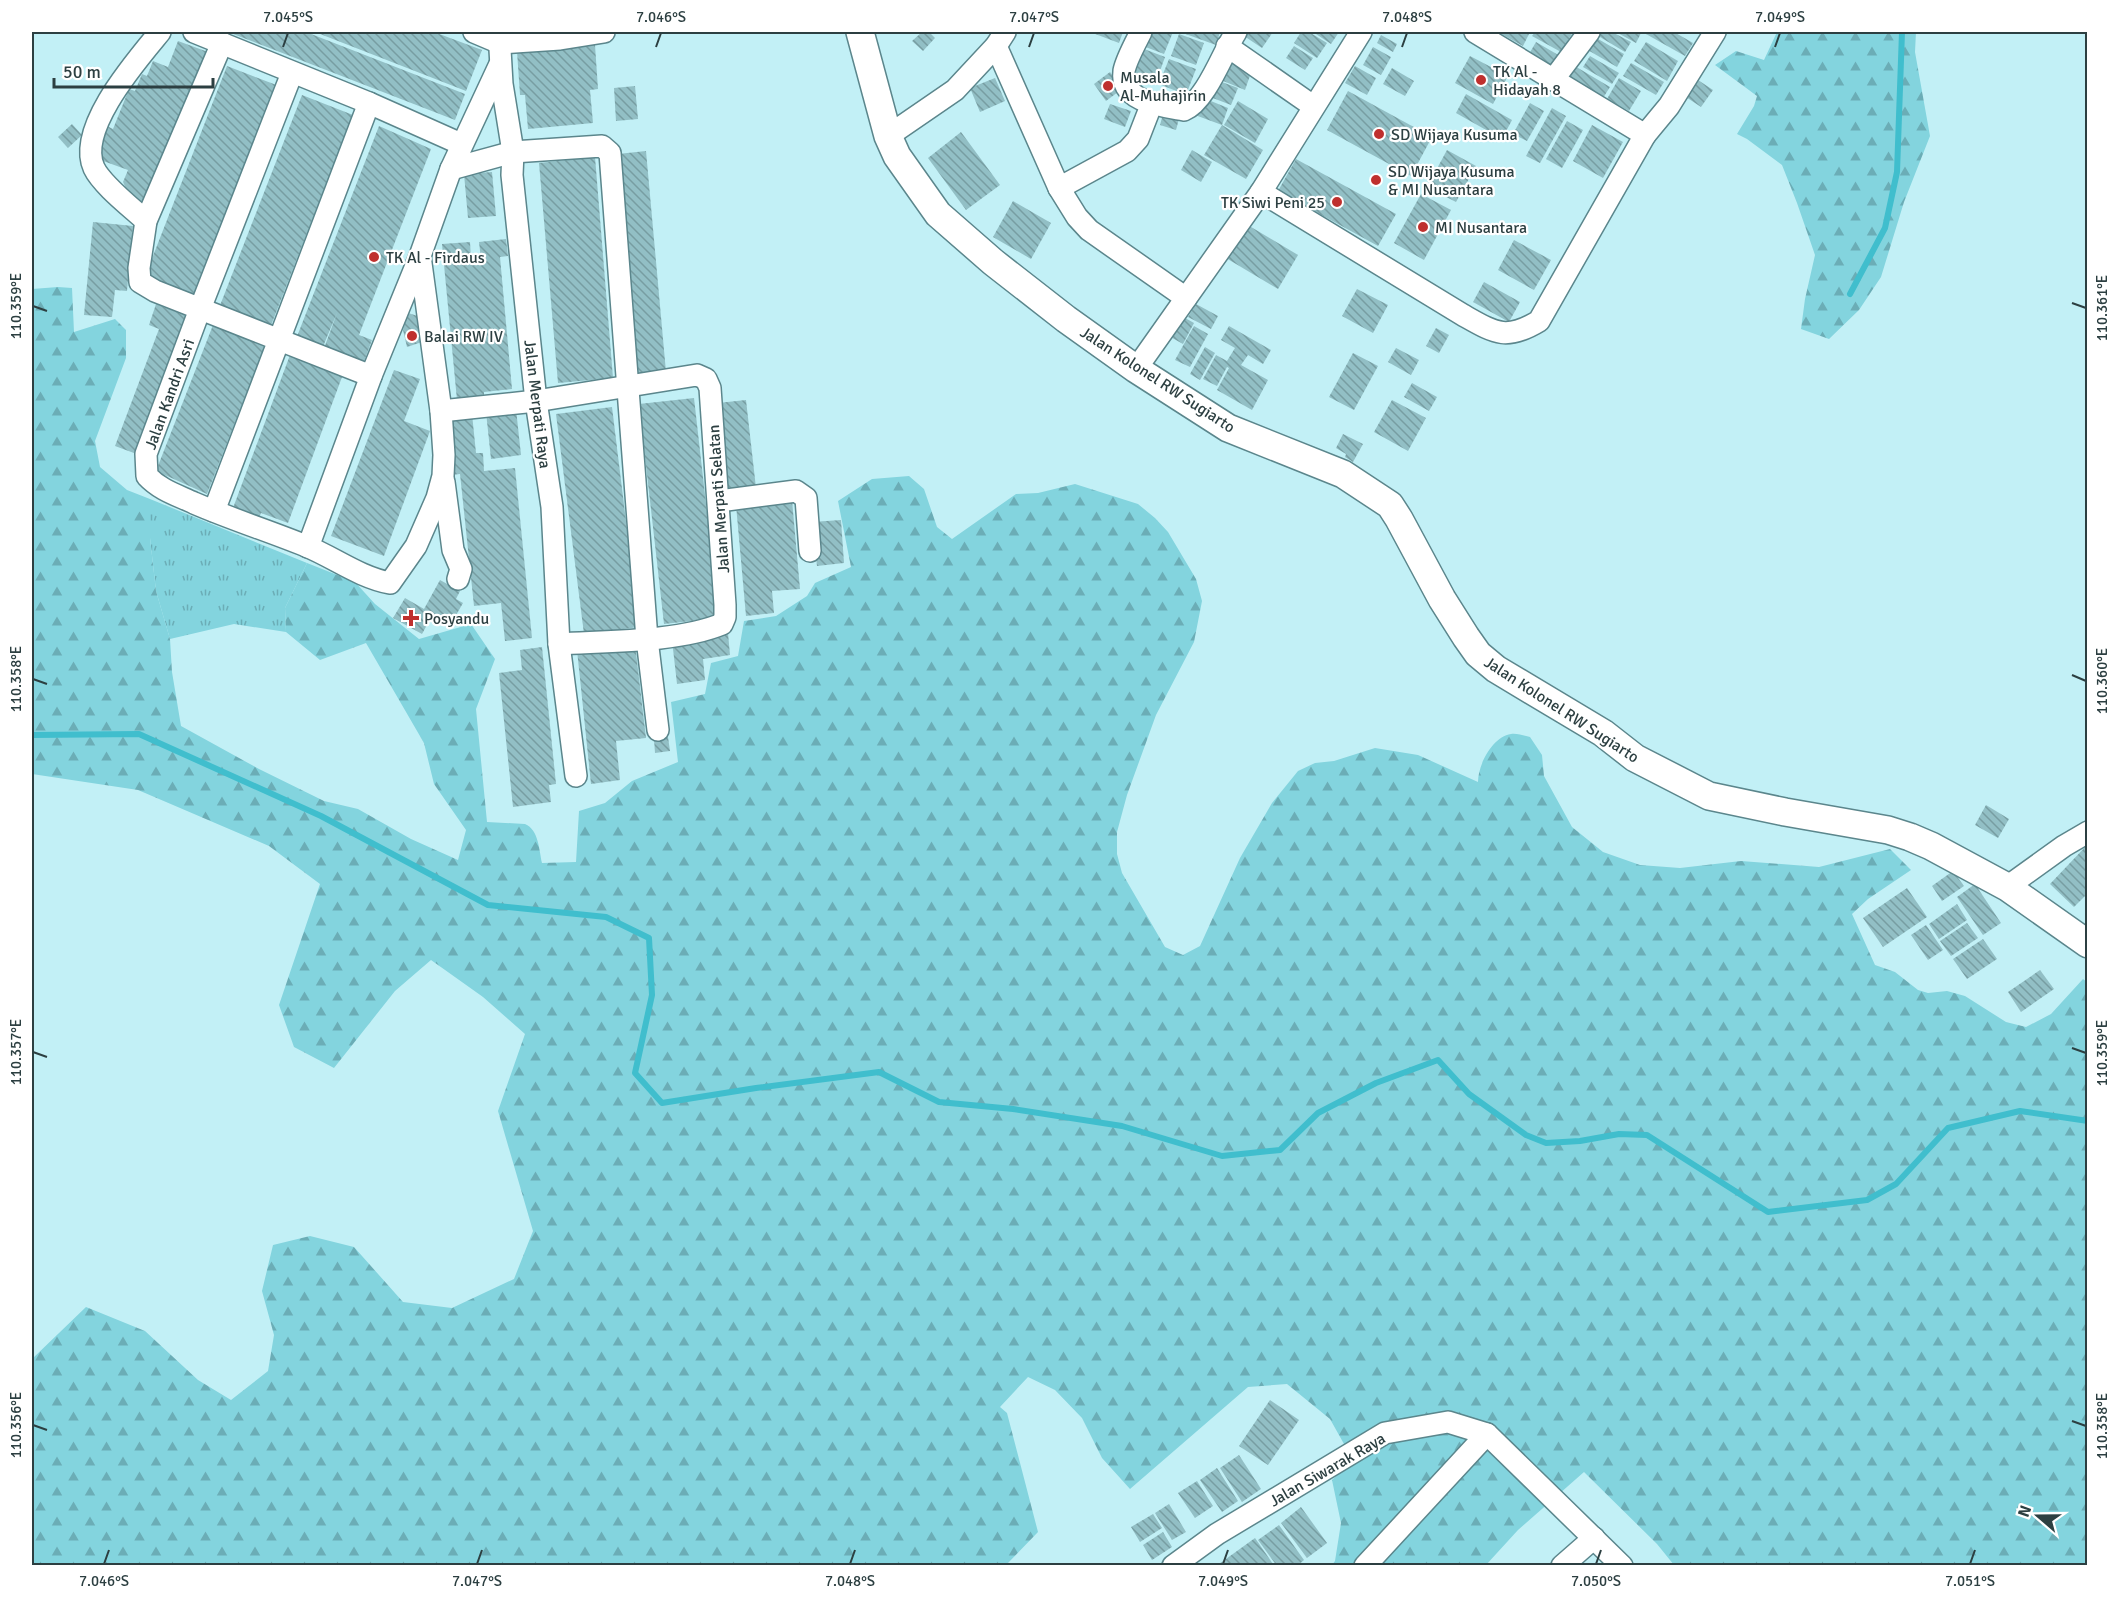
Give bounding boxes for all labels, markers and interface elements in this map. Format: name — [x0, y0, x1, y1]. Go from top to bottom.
text: 7.045°S — [263, 8, 313, 26]
text: 7.046°S — [636, 8, 686, 26]
text: 7.047°S — [1009, 8, 1059, 26]
text: 7.048°S — [1382, 8, 1432, 26]
text: 7.049°S — [1755, 8, 1805, 26]
scale bar — [54, 51, 213, 89]
text: 50 m — [63, 61, 101, 83]
place label: TK Al - Hidayah 8 — [1493, 62, 1561, 100]
place label: Musala Al-Muhajirin — [1120, 68, 1206, 106]
marker: TK Al - Hidayah 8 — [1474, 73, 1488, 87]
marker: Musala Al-Muhajirin — [1101, 79, 1115, 93]
place label: SD Wijaya Kusuma — [1391, 125, 1518, 145]
marker: SD Wijaya Kusuma — [1372, 127, 1386, 141]
place label: SD Wijaya Kusuma & MI Nusantara — [1388, 162, 1515, 200]
marker: SD Wijaya Kusuma & MI Nusantara — [1369, 173, 1383, 187]
place label: TK Siwi Peni 25 — [1221, 193, 1325, 213]
marker: TK Siwi Peni 25 — [1330, 195, 1344, 209]
place label: MI Nusantara — [1435, 218, 1527, 238]
marker: MI Nusantara — [1416, 220, 1430, 234]
place label: TK Al - Firdaus — [386, 248, 485, 268]
marker: TK Al - Firdaus — [367, 250, 381, 264]
text: 110.359°E — [7, 273, 25, 339]
text: 110.361°E — [2093, 275, 2111, 341]
street label: Jalan Kolonel RW Sugiarto — [1076, 322, 1239, 437]
place label: Balai RW IV — [424, 327, 503, 347]
marker: Balai RW IV — [405, 329, 419, 343]
street label: Jalan Kandri Asri — [141, 336, 199, 452]
street label: Jalan Merpati Raya — [519, 339, 555, 470]
street label: Jalan Merpati Selatan — [704, 424, 734, 574]
marker: Posyandu — [402, 609, 420, 627]
place label: Posyandu — [424, 609, 489, 629]
text: 110.358°E — [7, 646, 25, 712]
text: 110.360°E — [2093, 648, 2111, 714]
street label: Jalan Kolonel RW Sugiarto — [1480, 652, 1643, 767]
text: 110.357°E — [7, 1019, 25, 1085]
text: 110.359°E — [2093, 1020, 2111, 1086]
text: 110.356°E — [7, 1392, 25, 1458]
text: 110.358°E — [2093, 1393, 2111, 1459]
street label: Jalan Siwarak Raya — [1266, 1429, 1389, 1511]
north arrow — [2008, 1486, 2068, 1546]
text: N — [2014, 1503, 2036, 1520]
text: 7.046°S — [79, 1572, 129, 1590]
text: 7.047°S — [452, 1572, 502, 1590]
text: 7.048°S — [825, 1572, 875, 1590]
text: 7.049°S — [1198, 1572, 1248, 1590]
text: 7.050°S — [1571, 1572, 1621, 1590]
text: 7.051°S — [1945, 1572, 1995, 1590]

